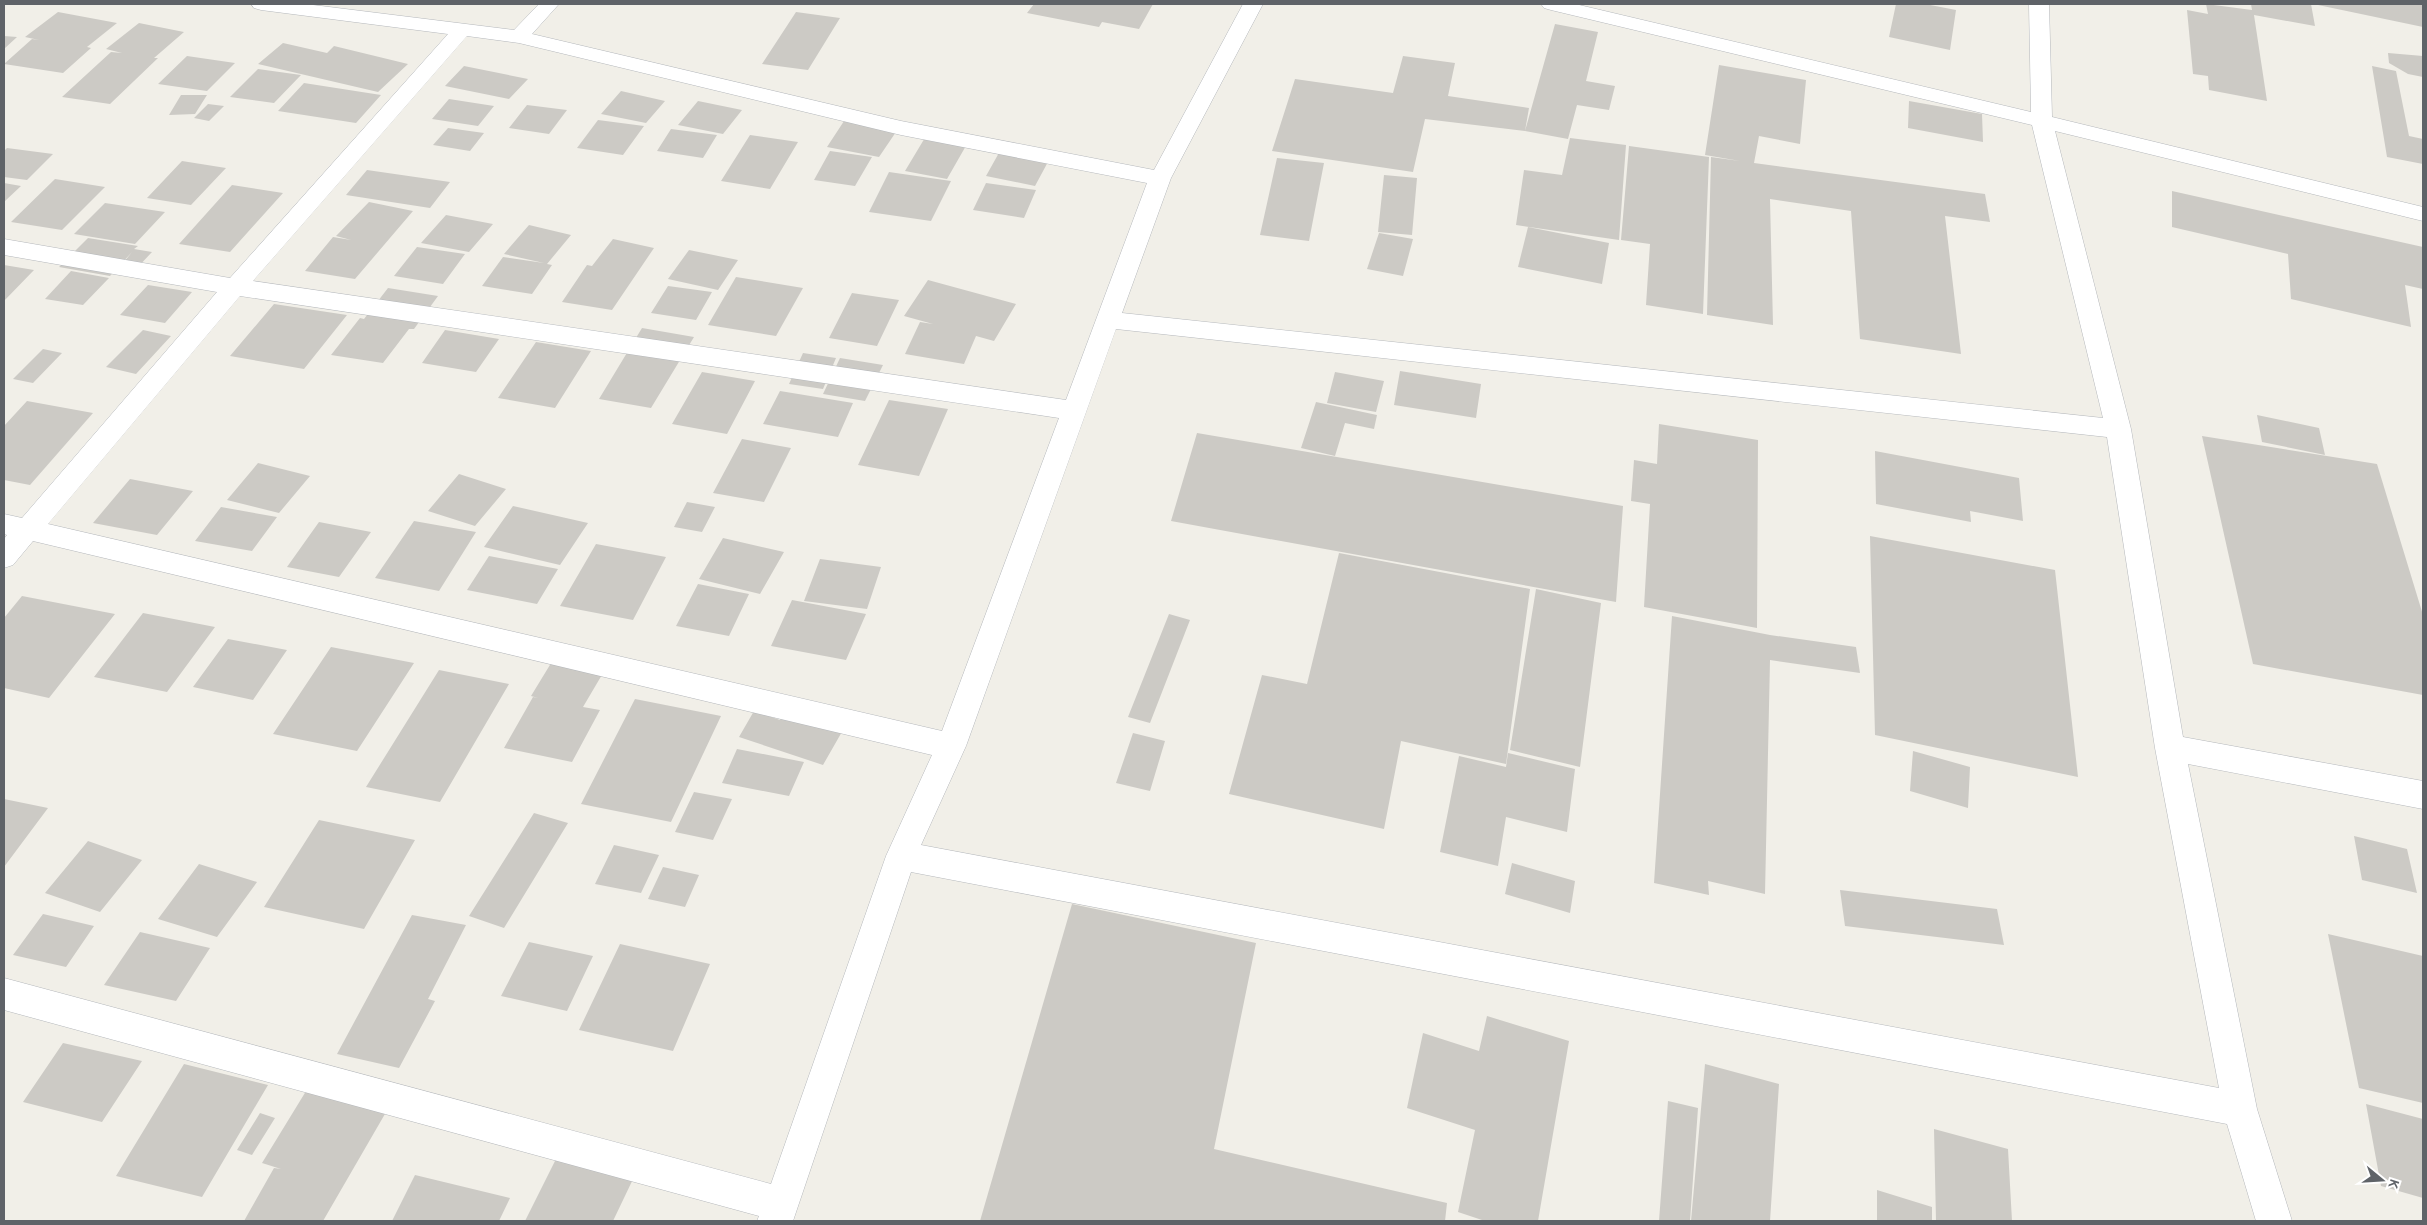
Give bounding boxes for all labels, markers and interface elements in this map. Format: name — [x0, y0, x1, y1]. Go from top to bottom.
north arrow — [2357, 1155, 2407, 1205]
text: K — [2384, 1177, 2403, 1192]

